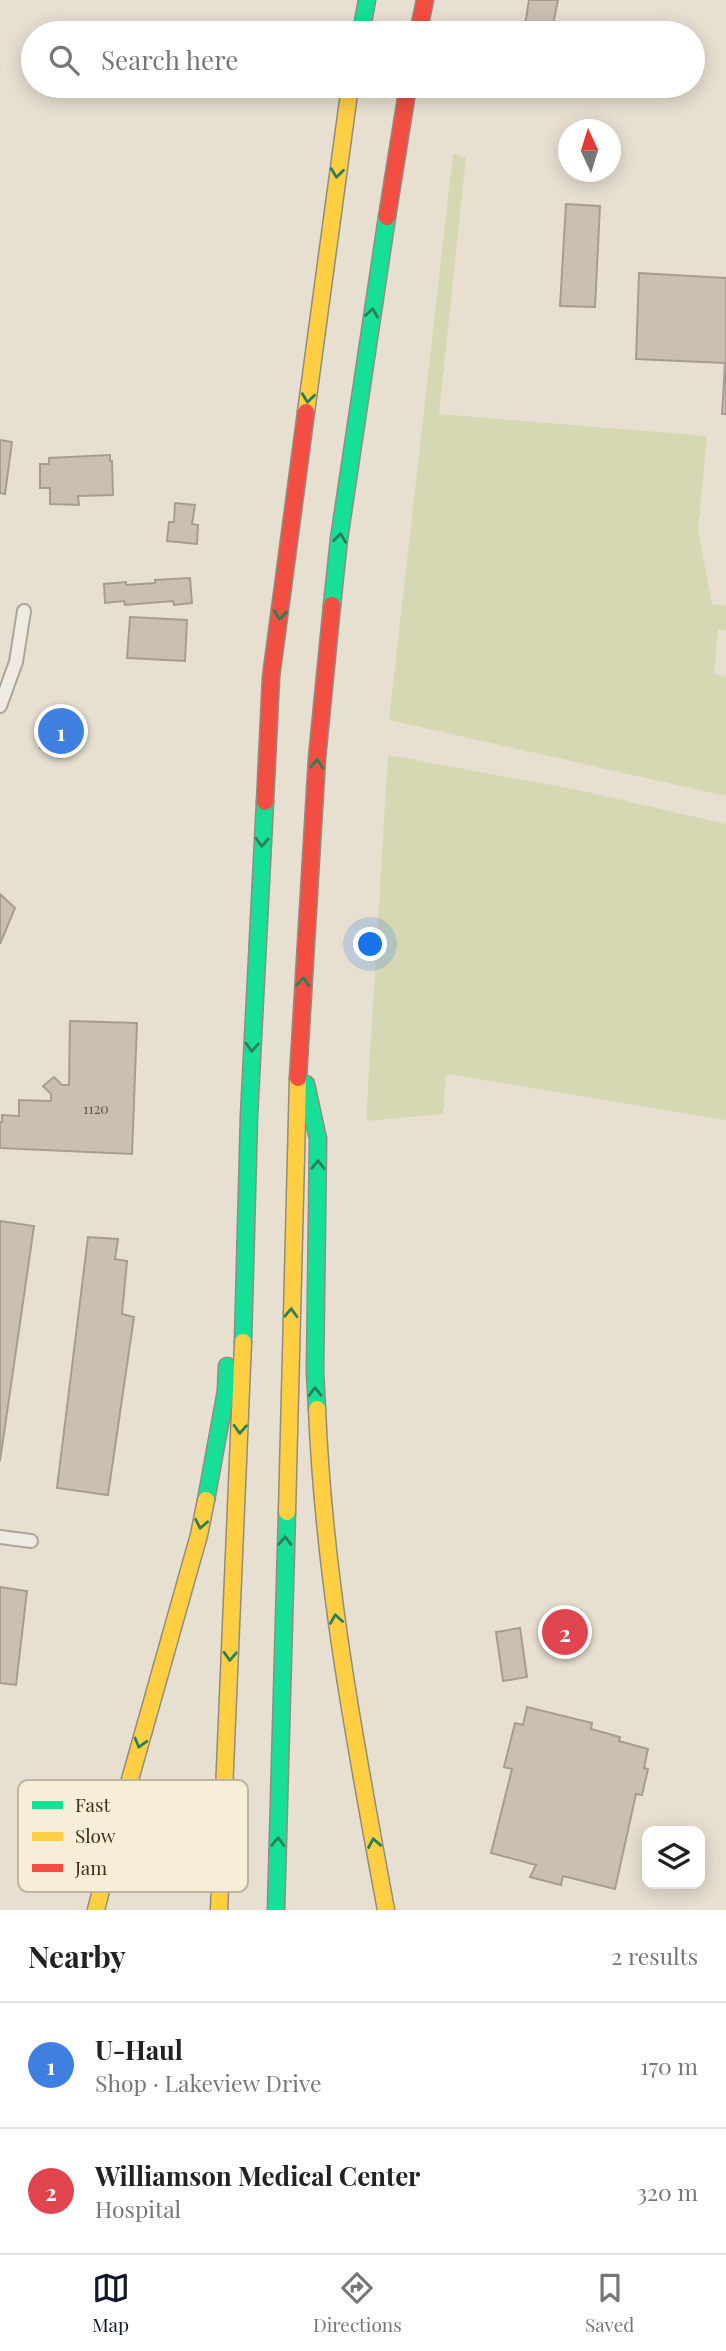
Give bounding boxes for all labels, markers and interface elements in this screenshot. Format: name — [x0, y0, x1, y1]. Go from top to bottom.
search box — [21, 21, 705, 98]
icon: search — [45, 41, 83, 79]
text: Search here — [101, 42, 238, 77]
north arrow — [558, 119, 621, 182]
one-way arrow — [330, 167, 345, 179]
one-way arrow — [365, 307, 380, 318]
one-way arrow — [300, 393, 315, 404]
one-way arrow — [332, 532, 347, 544]
one-way arrow — [272, 610, 287, 621]
pin: 1 — [38, 705, 84, 757]
one-way arrow — [309, 758, 324, 769]
one-way arrow — [255, 837, 270, 848]
your location — [353, 927, 387, 961]
one-way arrow — [296, 976, 311, 987]
one-way arrow — [244, 1042, 259, 1053]
house number: 1120 — [83, 1099, 109, 1118]
one-way arrow — [310, 1159, 325, 1170]
one-way arrow — [283, 1308, 298, 1319]
one-way arrow — [308, 1386, 323, 1397]
one-way arrow — [232, 1424, 247, 1435]
one-way arrow — [195, 1518, 210, 1530]
one-way arrow — [277, 1535, 292, 1546]
pin: 2 — [542, 1606, 588, 1658]
one-way arrow — [329, 1613, 344, 1624]
one-way arrow — [222, 1651, 237, 1662]
one-way arrow — [134, 1737, 149, 1749]
legend — [18, 1780, 248, 1892]
text: Fast — [75, 1791, 111, 1817]
text: Slow — [75, 1822, 116, 1848]
map controls — [642, 1826, 705, 1889]
button: layers — [642, 1826, 705, 1889]
one-way arrow — [270, 1836, 285, 1847]
one-way arrow — [367, 1837, 382, 1849]
text: Jam — [74, 1854, 107, 1880]
text: Nearby — [28, 1936, 126, 1976]
text: 2 results — [611, 1940, 698, 1971]
text: U-Haul — [95, 2032, 183, 2067]
text: 1 — [47, 2050, 55, 2081]
text: 170 m — [640, 2050, 698, 2081]
text: Shop · Lakeview Drive — [95, 2067, 322, 2098]
text: Williamson Medical Center — [95, 2158, 420, 2193]
text: 2 — [45, 2176, 57, 2207]
text: 320 m — [637, 2176, 698, 2207]
text: Hospital — [95, 2193, 181, 2224]
tab: Map — [92, 2269, 130, 2337]
tab: Directions — [313, 2269, 402, 2337]
tab: Saved — [585, 2269, 634, 2337]

